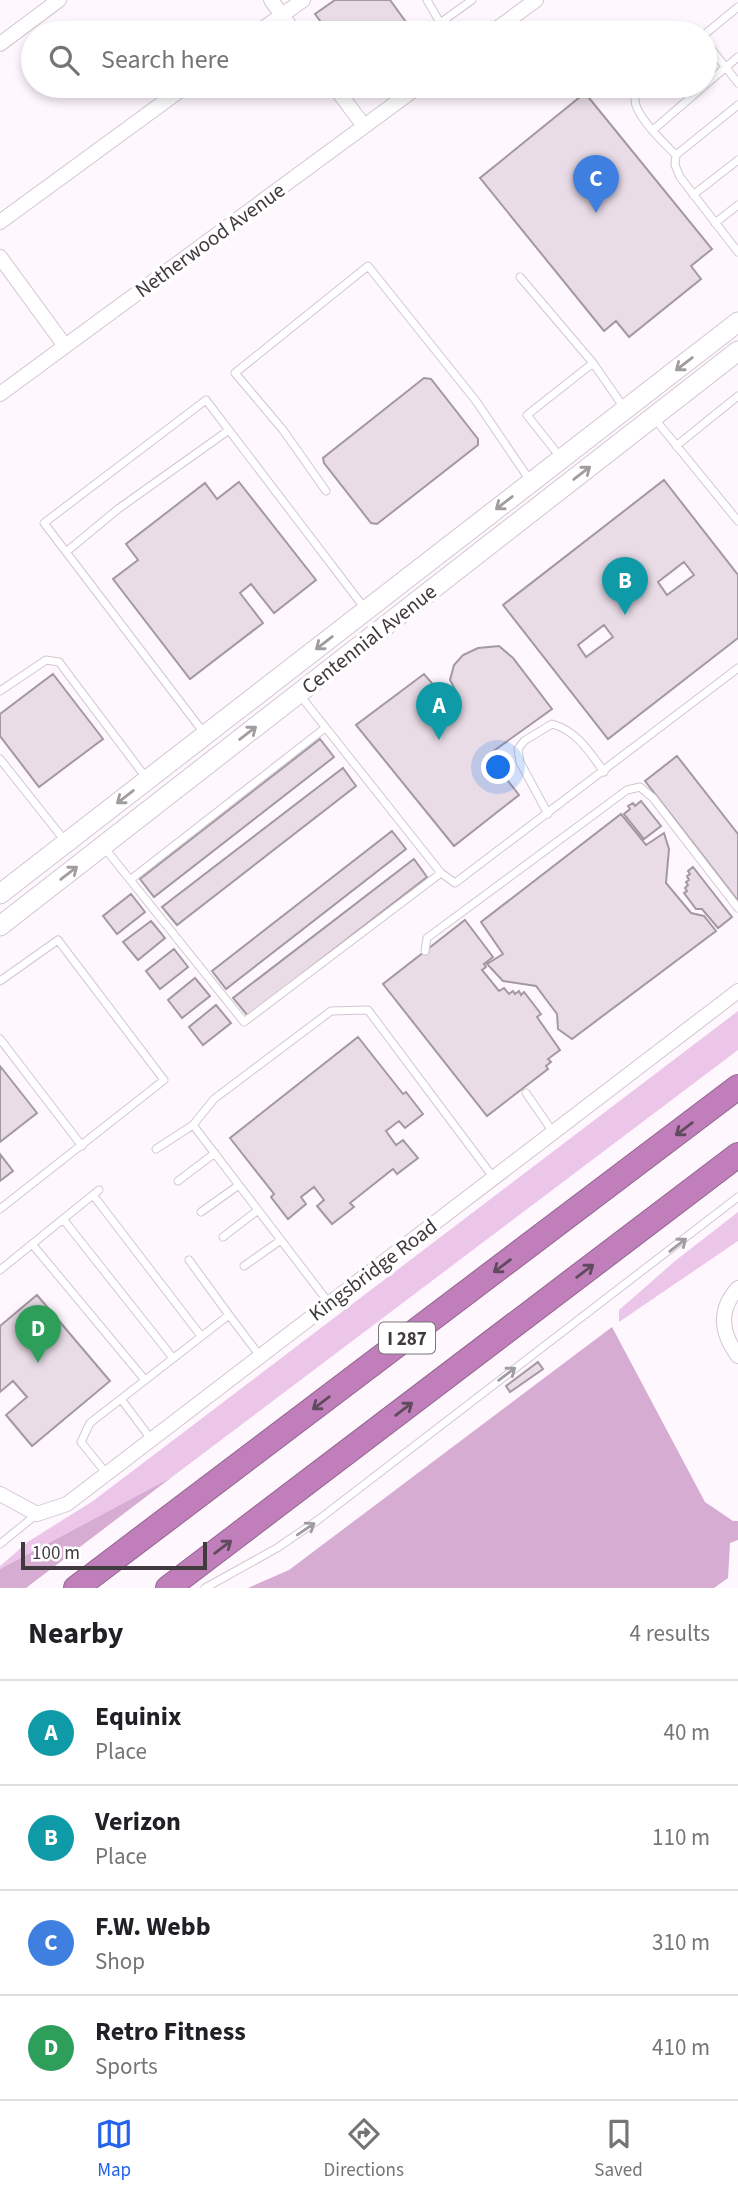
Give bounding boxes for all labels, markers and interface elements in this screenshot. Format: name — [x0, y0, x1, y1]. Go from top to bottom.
search box — [21, 21, 717, 98]
icon: search — [45, 41, 83, 79]
text: Search here — [101, 41, 229, 78]
pin: C — [573, 155, 619, 213]
street label: Netherwood Avenue — [129, 175, 291, 305]
one-way arrow — [675, 357, 694, 372]
one-way arrow — [572, 465, 591, 480]
one-way arrow — [496, 496, 514, 511]
pin: B — [602, 557, 648, 615]
street label: Centennial Avenue — [295, 577, 443, 701]
one-way arrow — [316, 635, 334, 650]
pin: A — [416, 682, 462, 740]
one-way arrow — [238, 725, 257, 740]
your location — [481, 750, 515, 784]
one-way arrow — [116, 790, 135, 804]
one-way arrow — [59, 865, 77, 880]
one-way arrow — [675, 1121, 693, 1136]
street label: Kingsbridge Road — [303, 1212, 443, 1328]
one-way arrow — [668, 1237, 686, 1252]
one-way arrow — [493, 1258, 512, 1273]
one-way arrow — [575, 1264, 593, 1279]
pin: D — [15, 1305, 61, 1363]
road number: I 287 — [379, 1322, 435, 1354]
one-way arrow — [497, 1366, 516, 1381]
one-way arrow — [312, 1396, 331, 1411]
one-way arrow — [394, 1401, 412, 1416]
one-way arrow — [296, 1521, 315, 1536]
scale bar — [21, 1539, 206, 1571]
one-way arrow — [213, 1539, 231, 1554]
text: 100 m — [32, 1540, 80, 1567]
text: Nearby — [28, 1612, 123, 1655]
text: 4 results — [630, 1617, 710, 1650]
text: Equinix — [95, 1698, 181, 1735]
text: A — [44, 1716, 58, 1749]
text: 40 m — [663, 1716, 710, 1749]
text: Place — [95, 1735, 147, 1768]
text: Verizon — [95, 1803, 181, 1840]
text: B — [44, 1821, 58, 1854]
text: 110 m — [652, 1821, 710, 1854]
text: Place — [95, 1840, 147, 1873]
text: F.W. Webb — [95, 1908, 211, 1945]
text: C — [44, 1926, 58, 1959]
text: 310 m — [652, 1926, 710, 1959]
text: Shop — [95, 1945, 145, 1978]
text: Retro Fitness — [95, 2013, 246, 2050]
text: D — [44, 2031, 58, 2064]
text: 410 m — [652, 2031, 710, 2064]
text: Sports — [95, 2050, 158, 2083]
tab: Map — [95, 2115, 133, 2184]
tab: Directions — [324, 2115, 404, 2184]
tab: Saved — [594, 2115, 643, 2184]

